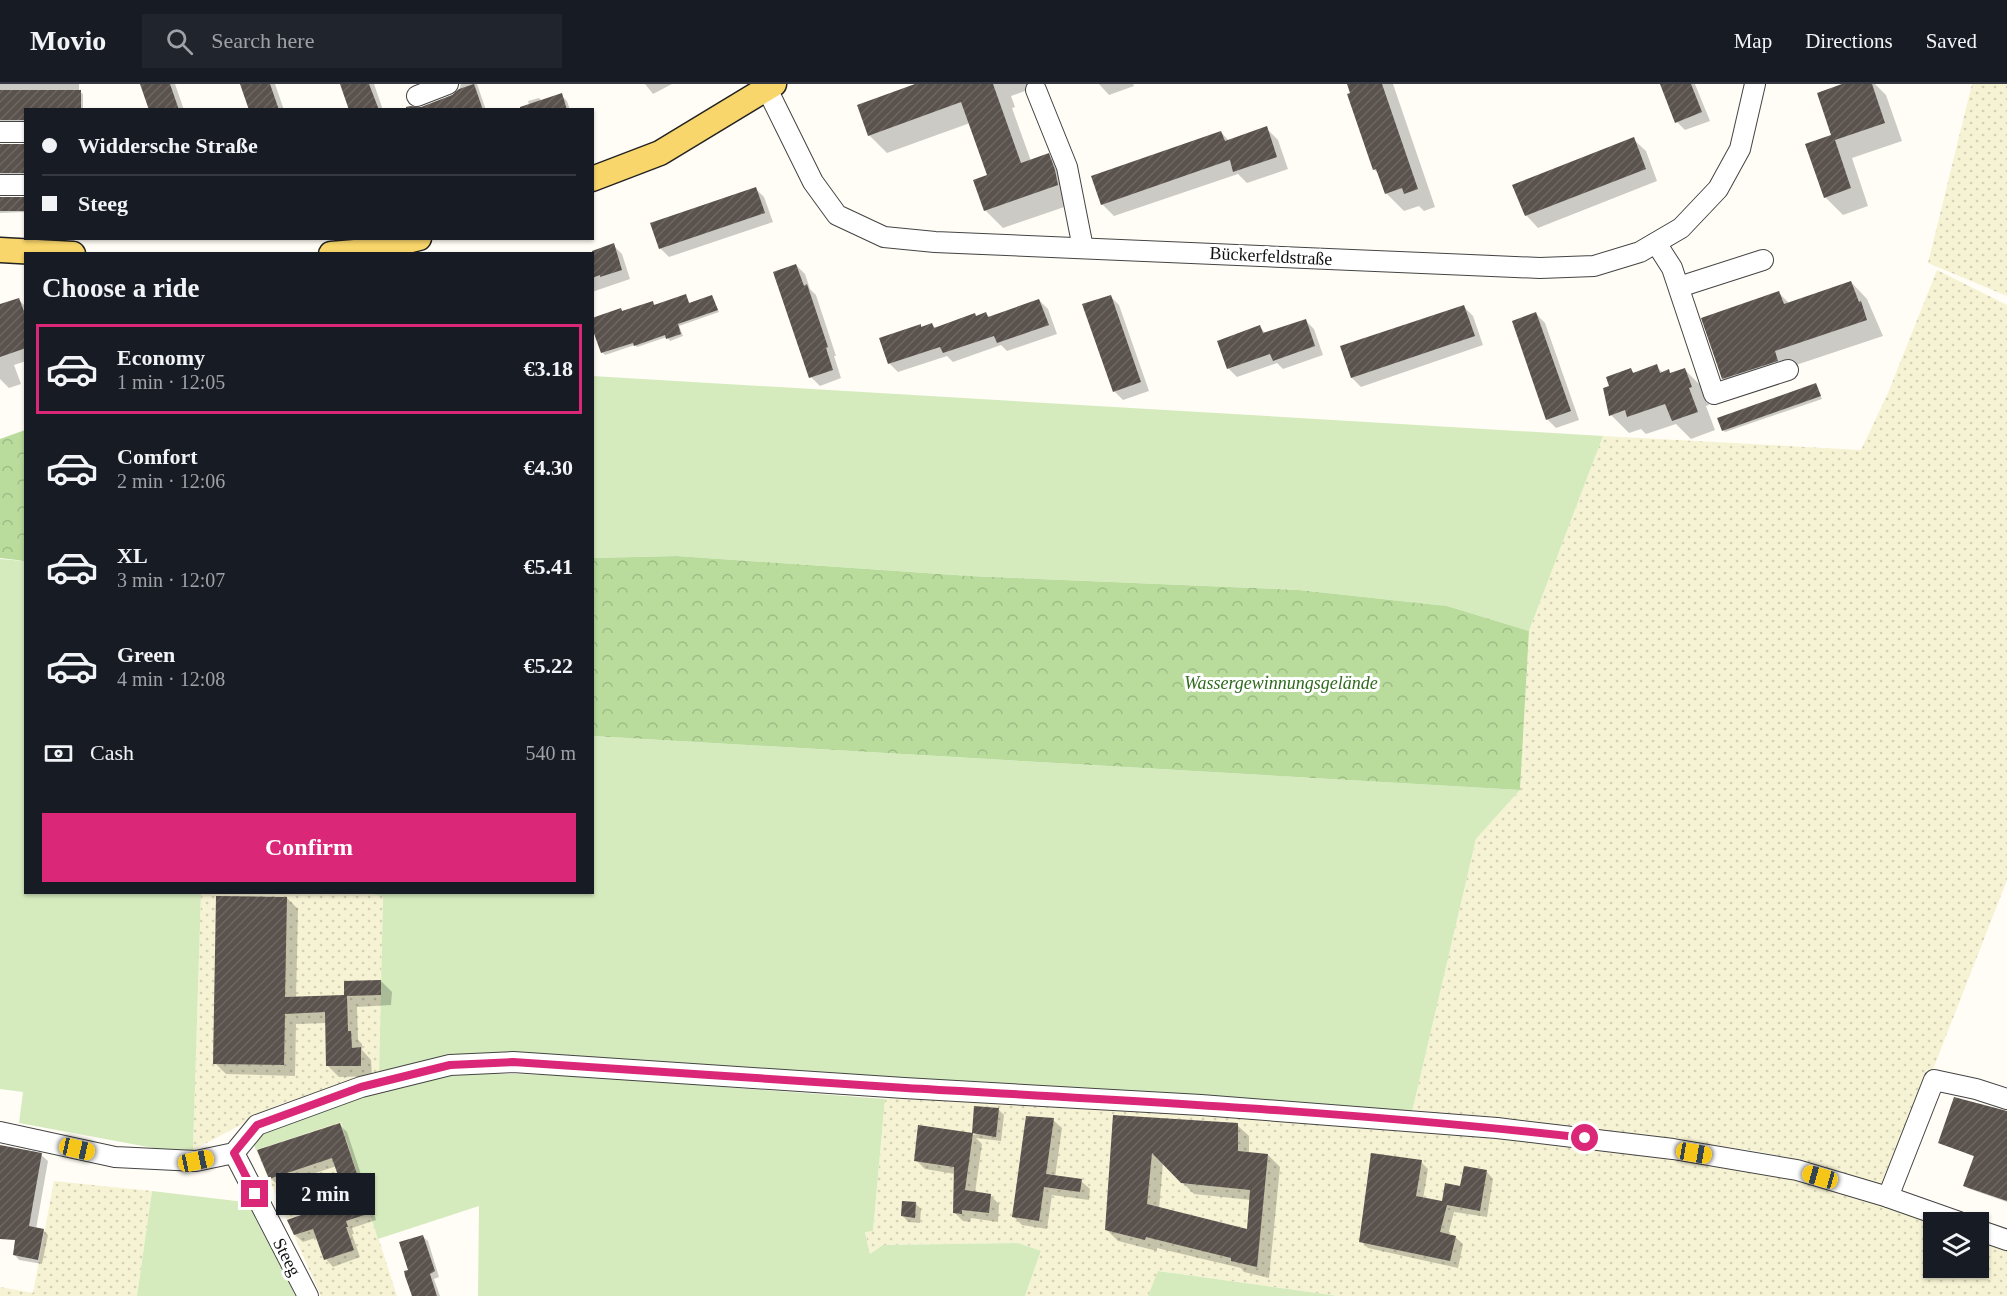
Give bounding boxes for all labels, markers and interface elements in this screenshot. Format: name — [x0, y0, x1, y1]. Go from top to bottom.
search box — [142, 14, 562, 68]
text: Movio — [30, 25, 106, 56]
icon: search — [163, 25, 196, 58]
text: Search here — [211, 28, 314, 53]
text: Map — [1734, 29, 1772, 53]
text: Directions — [1805, 29, 1893, 53]
text: Saved — [1926, 29, 1977, 53]
text: Widdersche Straße — [78, 133, 258, 158]
text: Steeg — [78, 191, 128, 216]
street label: Bückerfeldstraße — [1209, 243, 1333, 269]
text: Choose a ride — [42, 273, 200, 303]
icon: car — [45, 342, 99, 396]
text: Economy — [117, 345, 205, 370]
text: €3.18 — [524, 356, 573, 381]
text: 1 min · 12:05 — [117, 371, 225, 393]
icon: car — [45, 441, 99, 495]
text: Comfort — [117, 444, 198, 469]
text: €4.30 — [524, 455, 573, 480]
text: 2 min · 12:06 — [117, 470, 225, 492]
icon: car — [45, 540, 99, 594]
text: XL — [117, 543, 148, 568]
text: €5.41 — [524, 554, 573, 579]
text: 3 min · 12:07 — [117, 569, 225, 591]
icon: car — [45, 639, 99, 693]
text: Green — [117, 642, 175, 667]
text: €5.22 — [524, 653, 573, 678]
text: 4 min · 12:08 — [117, 668, 225, 690]
park label: Wassergewinnungsgelände — [1184, 673, 1378, 693]
icon: cash — [42, 737, 75, 770]
text: Cash — [90, 740, 134, 765]
text: 540 m — [525, 742, 576, 764]
button: Confirm — [42, 813, 576, 882]
route start — [1571, 1124, 1598, 1151]
car — [57, 1136, 97, 1162]
car — [1675, 1141, 1713, 1165]
car — [177, 1148, 215, 1174]
car — [1800, 1163, 1840, 1191]
callout: 2 min — [276, 1173, 375, 1215]
route end — [241, 1180, 268, 1207]
text: 2 min — [301, 1183, 350, 1205]
map controls — [1923, 1212, 1989, 1278]
button: layers — [1923, 1212, 1989, 1278]
street label: Steeg — [269, 1235, 305, 1279]

